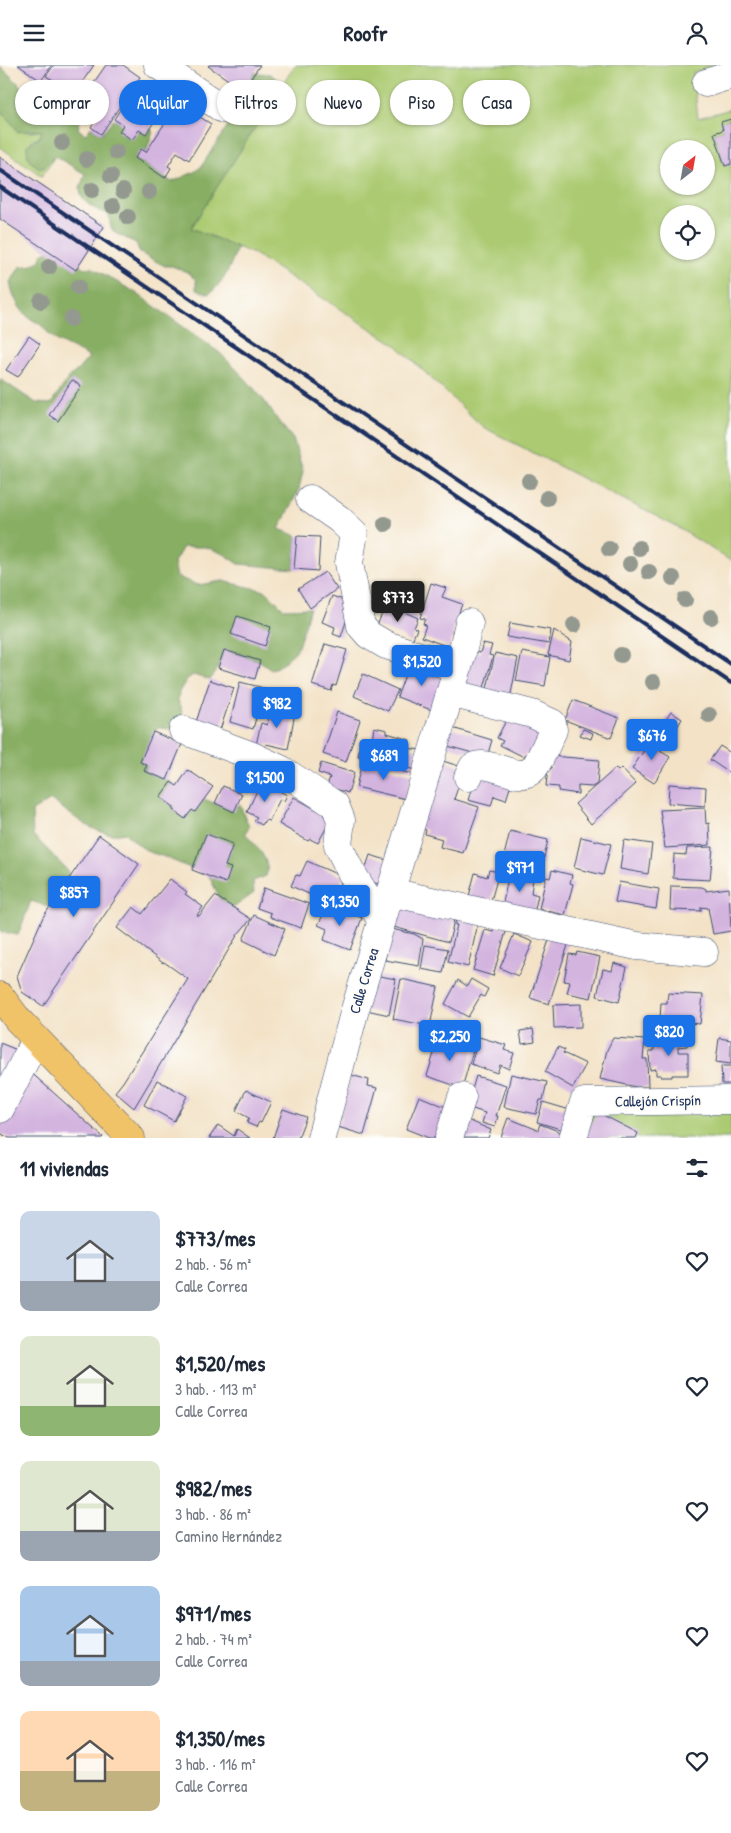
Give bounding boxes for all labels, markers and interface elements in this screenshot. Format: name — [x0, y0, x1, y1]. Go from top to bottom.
text: Roofr — [343, 18, 388, 48]
icon: menu — [20, 19, 48, 47]
icon: person — [683, 19, 711, 47]
chip: Comprar — [15, 80, 109, 125]
chip: Alquilar — [119, 80, 207, 125]
chip: Filtros — [217, 80, 296, 125]
chip: Nuevo — [306, 80, 380, 125]
chip: Piso — [390, 80, 453, 125]
chip: Casa — [463, 80, 530, 125]
north arrow — [660, 140, 715, 195]
map controls — [660, 140, 715, 260]
button: locate — [660, 205, 715, 260]
pin: $773 — [368, 581, 428, 623]
text: $773 — [382, 586, 414, 608]
pin: $1,520 — [381, 645, 463, 687]
text: $1,520 — [403, 650, 441, 672]
pin: $982 — [247, 687, 307, 729]
text: $982 — [263, 692, 291, 714]
pin: $676 — [622, 719, 682, 761]
text: $676 — [638, 724, 666, 746]
pin: $689 — [354, 739, 414, 781]
text: $689 — [370, 744, 398, 766]
pin: $1,500 — [224, 761, 306, 803]
text: $1,500 — [246, 766, 284, 788]
pin: $971 — [490, 851, 550, 893]
text: $971 — [506, 856, 534, 878]
pin: $857 — [44, 875, 104, 918]
text: $857 — [59, 881, 89, 903]
pin: $1,350 — [299, 885, 381, 927]
text: $1,350 — [321, 890, 359, 912]
street label: Calle Correa — [344, 945, 383, 1016]
pin: $820 — [639, 1015, 699, 1057]
pin: $2,250 — [409, 1019, 491, 1062]
text: $820 — [654, 1020, 684, 1042]
text: $2,250 — [430, 1025, 470, 1047]
street label: Callejón Crispín — [615, 1089, 701, 1112]
text: 11 viviendas — [20, 1154, 109, 1183]
icon: filters — [683, 1154, 711, 1182]
text: $773/mes — [175, 1224, 255, 1253]
icon: home — [60, 1231, 120, 1291]
icon: heart — [683, 1247, 711, 1275]
text: 2 hab. · 56 m² — [175, 1253, 251, 1275]
text: Calle Correa — [175, 1275, 247, 1297]
text: $1,520/mes — [175, 1349, 265, 1378]
icon: home — [60, 1356, 120, 1416]
icon: heart — [683, 1372, 711, 1400]
text: 3 hab. · 113 m² — [175, 1378, 256, 1400]
text: Calle Correa — [175, 1400, 247, 1422]
text: $982/mes — [175, 1474, 252, 1503]
icon: home — [60, 1481, 120, 1541]
icon: heart — [683, 1497, 711, 1525]
text: 3 hab. · 86 m² — [175, 1503, 251, 1525]
text: Camino Hernández — [175, 1525, 282, 1547]
text: $971/mes — [175, 1599, 251, 1628]
icon: home — [60, 1606, 120, 1666]
icon: heart — [683, 1622, 711, 1650]
text: 2 hab. · 74 m² — [175, 1628, 252, 1650]
text: Calle Correa — [175, 1650, 247, 1672]
text: $1,350/mes — [175, 1724, 265, 1753]
icon: home — [60, 1731, 120, 1791]
icon: heart — [683, 1747, 711, 1775]
text: 3 hab. · 116 m² — [175, 1753, 256, 1775]
text: Calle Correa — [175, 1775, 247, 1797]

